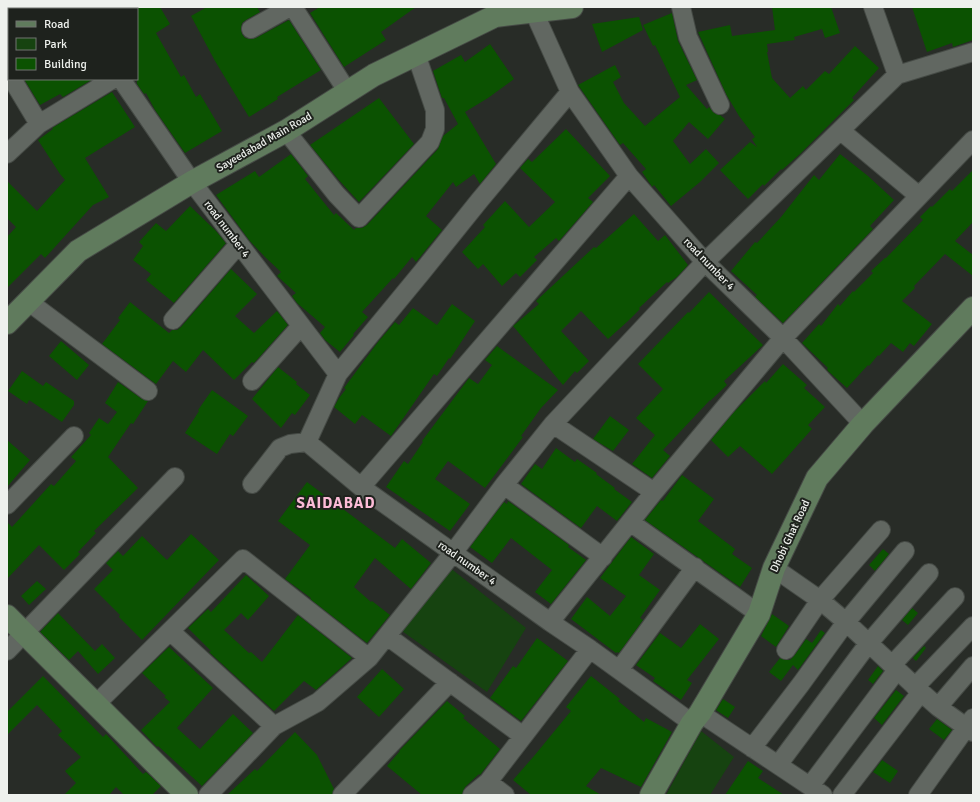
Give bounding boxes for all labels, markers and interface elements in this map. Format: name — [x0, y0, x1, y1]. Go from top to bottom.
legend — [8, 8, 138, 80]
text: Road — [44, 17, 70, 32]
text: Park — [44, 37, 67, 52]
text: Building — [44, 57, 87, 72]
street label: Sayeedabad Main Road — [214, 109, 314, 175]
street label: road number 4 — [201, 198, 253, 260]
street label: road number 4 — [681, 235, 737, 293]
district label: SAIDABAD — [297, 494, 375, 512]
street label: Dhobi Ghat Road — [768, 498, 813, 574]
street label: road number 4 — [435, 538, 499, 588]

